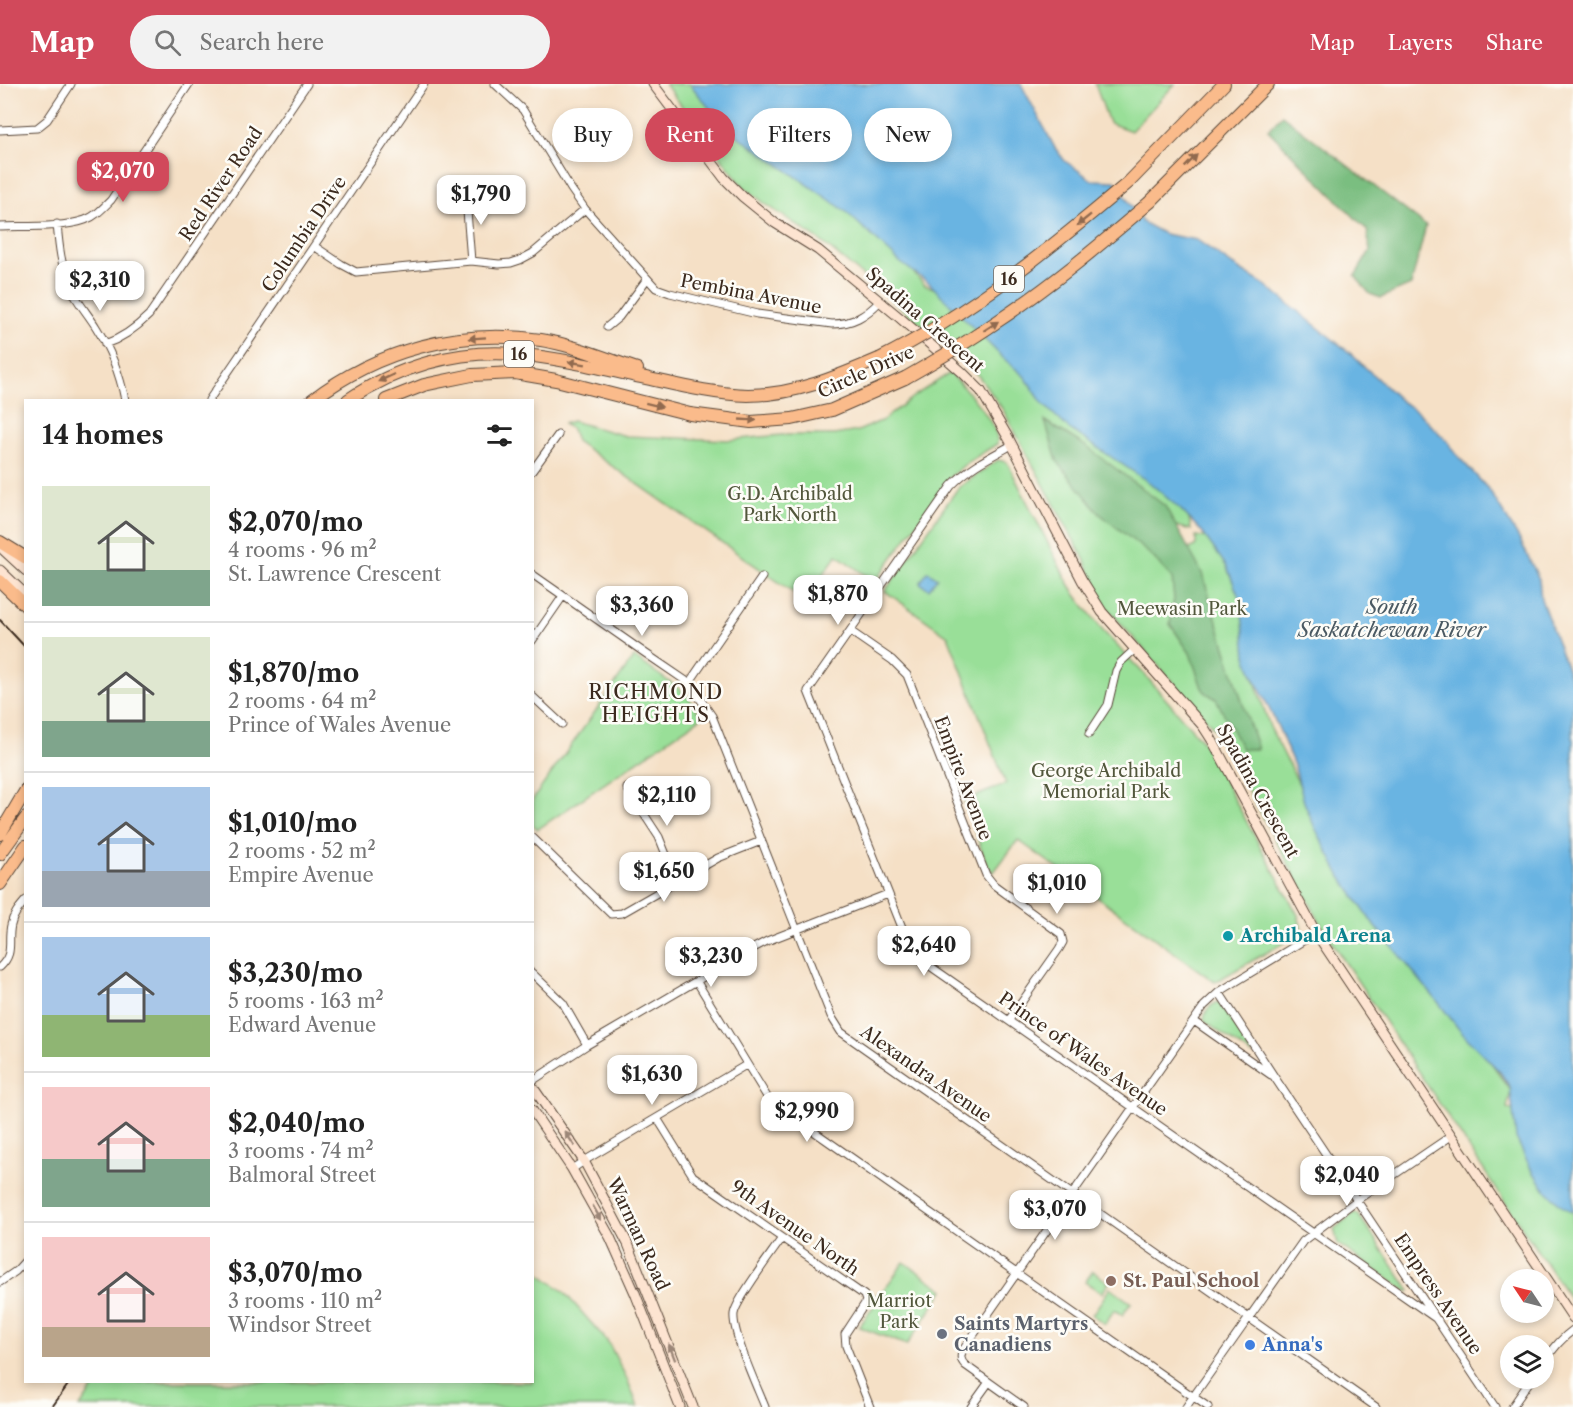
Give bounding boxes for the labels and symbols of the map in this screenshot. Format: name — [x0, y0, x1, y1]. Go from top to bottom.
street label: Red River Road — [175, 123, 267, 245]
pin: $2,070 — [74, 152, 172, 203]
one-way arrow — [1184, 154, 1198, 168]
street label: Columbia Drive — [257, 172, 351, 296]
pin: $1,790 — [432, 175, 530, 226]
one-way arrow — [1076, 213, 1092, 226]
pin: $2,310 — [51, 261, 149, 312]
street label: Spadina Crescent — [861, 263, 989, 378]
road number: 16 — [994, 266, 1024, 292]
street label: Pembina Avenue — [679, 270, 823, 318]
one-way arrow — [983, 321, 999, 332]
one-way arrow — [467, 333, 486, 343]
road number: 16 — [504, 341, 534, 367]
street label: Circle Drive — [814, 341, 918, 403]
one-way arrow — [567, 358, 586, 367]
one-way arrow — [378, 374, 395, 383]
one-way arrow — [645, 400, 663, 410]
one-way arrow — [739, 416, 758, 425]
park label: G.D. Archibald Park North — [727, 483, 853, 526]
pin: $1,870 — [789, 575, 887, 626]
pin: $3,360 — [593, 586, 691, 637]
water label: South Saskatchewan River — [1297, 595, 1488, 642]
park label: Meewasin Park — [1117, 598, 1249, 620]
district label: RICHMOND HEIGHTS — [588, 680, 724, 727]
street label: Empire Avenue — [929, 713, 997, 843]
street label: Spadina Crescent — [1212, 720, 1304, 862]
park label: George Archibald Memorial Park — [1031, 760, 1181, 803]
pin: $2,110 — [618, 776, 716, 827]
pin: $1,650 — [615, 852, 713, 903]
pin: $1,010 — [1008, 864, 1106, 915]
place label: Archibald Arena — [1239, 925, 1392, 947]
pin: $2,640 — [875, 926, 973, 977]
marker: Archibald Arena — [1221, 929, 1235, 943]
pin: $3,230 — [662, 937, 760, 988]
street label: Prince of Wales Avenue — [994, 987, 1172, 1121]
street label: Alexandra Avenue — [855, 1020, 996, 1127]
pin: $1,630 — [603, 1055, 701, 1106]
pin: $2,990 — [758, 1092, 856, 1143]
one-way arrow — [564, 1131, 575, 1148]
pin: $2,040 — [1298, 1156, 1396, 1207]
street label: Warman Road — [602, 1173, 674, 1294]
street label: 9th Avenue North — [727, 1175, 863, 1281]
pin: $3,070 — [1006, 1190, 1104, 1241]
one-way arrow — [591, 1205, 602, 1221]
street label: Empress Avenue — [1389, 1229, 1487, 1359]
north arrow — [1500, 1269, 1554, 1323]
place label: St. Paul School — [1123, 1270, 1259, 1292]
marker: St. Paul School — [1104, 1274, 1118, 1288]
park label: Marriot Park — [866, 1290, 932, 1333]
place label: Saints Martyrs Canadiens — [954, 1313, 1088, 1356]
marker: Saints Martyrs Canadiens — [935, 1327, 949, 1341]
place label: Anna's — [1261, 1334, 1323, 1356]
marker: Anna's — [1243, 1338, 1257, 1352]
one-way arrow — [667, 1343, 677, 1361]

